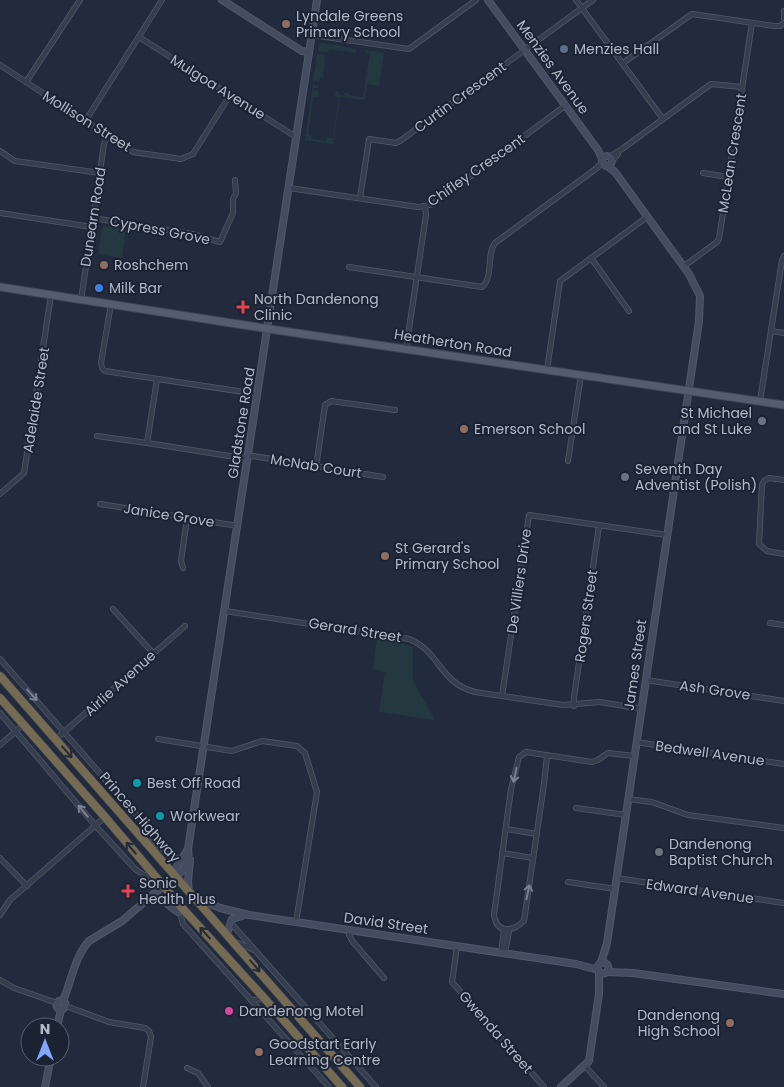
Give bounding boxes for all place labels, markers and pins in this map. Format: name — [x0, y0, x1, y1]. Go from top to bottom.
place label: Lyndale Greens Primary School — [296, 6, 403, 42]
marker: Lyndale Greens Primary School — [280, 18, 292, 30]
place label: Menzies Hall — [574, 39, 659, 59]
marker: Menzies Hall — [558, 43, 570, 55]
place label: Roshchem — [114, 255, 188, 275]
marker: Roshchem — [98, 259, 110, 271]
place label: Milk Bar — [109, 278, 162, 298]
marker: Milk Bar — [93, 282, 105, 294]
place label: North Dandenong Clinic — [254, 289, 379, 325]
marker: North Dandenong Clinic — [236, 300, 250, 314]
place label: St Michael and St Luke — [672, 403, 752, 439]
marker: St Michael and St Luke — [756, 415, 768, 427]
place label: Emerson School — [474, 419, 586, 439]
marker: Emerson School — [458, 423, 470, 435]
place label: Seventh Day Adventist (Polish) — [635, 459, 757, 495]
marker: Seventh Day Adventist (Polish) — [619, 471, 631, 483]
place label: St Gerard's Primary School — [395, 538, 500, 574]
marker: St Gerard's Primary School — [379, 550, 391, 562]
place label: Best Off Road — [147, 773, 241, 793]
marker: Best Off Road — [131, 777, 143, 789]
place label: Workwear — [170, 806, 240, 826]
marker: Workwear — [154, 810, 166, 822]
place label: Dandenong Baptist Church — [669, 834, 773, 870]
marker: Dandenong Baptist Church — [653, 846, 665, 858]
place label: Sonic Health Plus — [139, 873, 216, 909]
marker: Sonic Health Plus — [121, 884, 135, 898]
place label: Dandenong Motel — [239, 1001, 364, 1021]
marker: Dandenong Motel — [223, 1005, 235, 1017]
place label: Dandenong High School — [637, 1005, 720, 1041]
marker: Dandenong High School — [724, 1017, 736, 1029]
place label: Goodstart Early Learning Centre — [269, 1034, 381, 1070]
marker: Goodstart Early Learning Centre — [253, 1046, 265, 1058]

